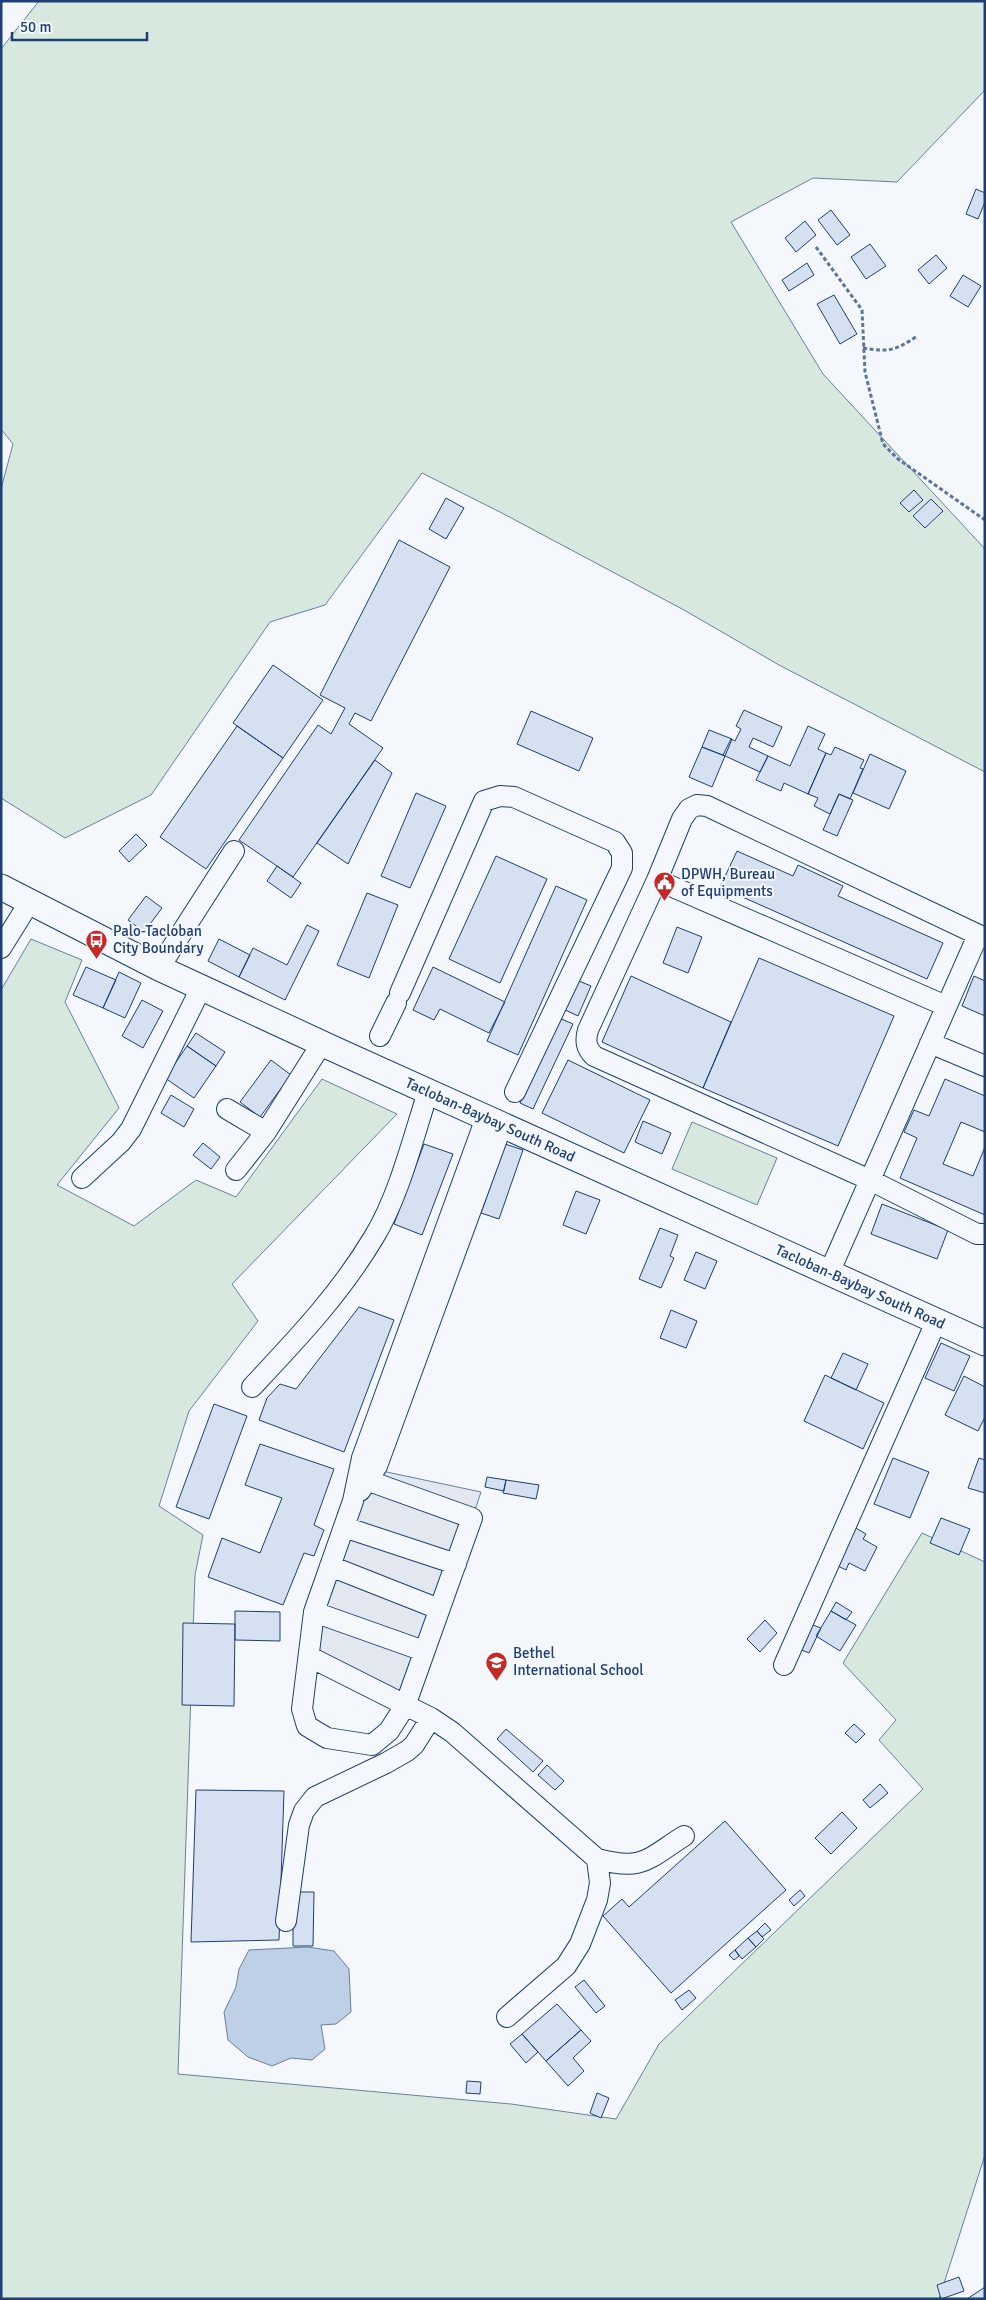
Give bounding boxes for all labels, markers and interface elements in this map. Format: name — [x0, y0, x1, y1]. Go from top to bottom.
scale bar — [12, 10, 148, 42]
text: 50 m — [20, 18, 51, 36]
place label: DPWH, Bureau of Equipments — [681, 865, 775, 900]
public building icon: DPWH, Bureau of Equipments — [653, 871, 677, 902]
place label: Palo-Tacloban City Boundary — [113, 922, 203, 957]
bus stop icon: Palo-Tacloban City Boundary — [85, 928, 109, 959]
street label: Tacloban-Baybay South Road — [403, 1074, 578, 1166]
street label: Tacloban-Baybay South Road — [773, 1241, 948, 1333]
place label: Bethel International School — [513, 1644, 644, 1679]
school or university icon: Bethel International School — [485, 1650, 509, 1681]

